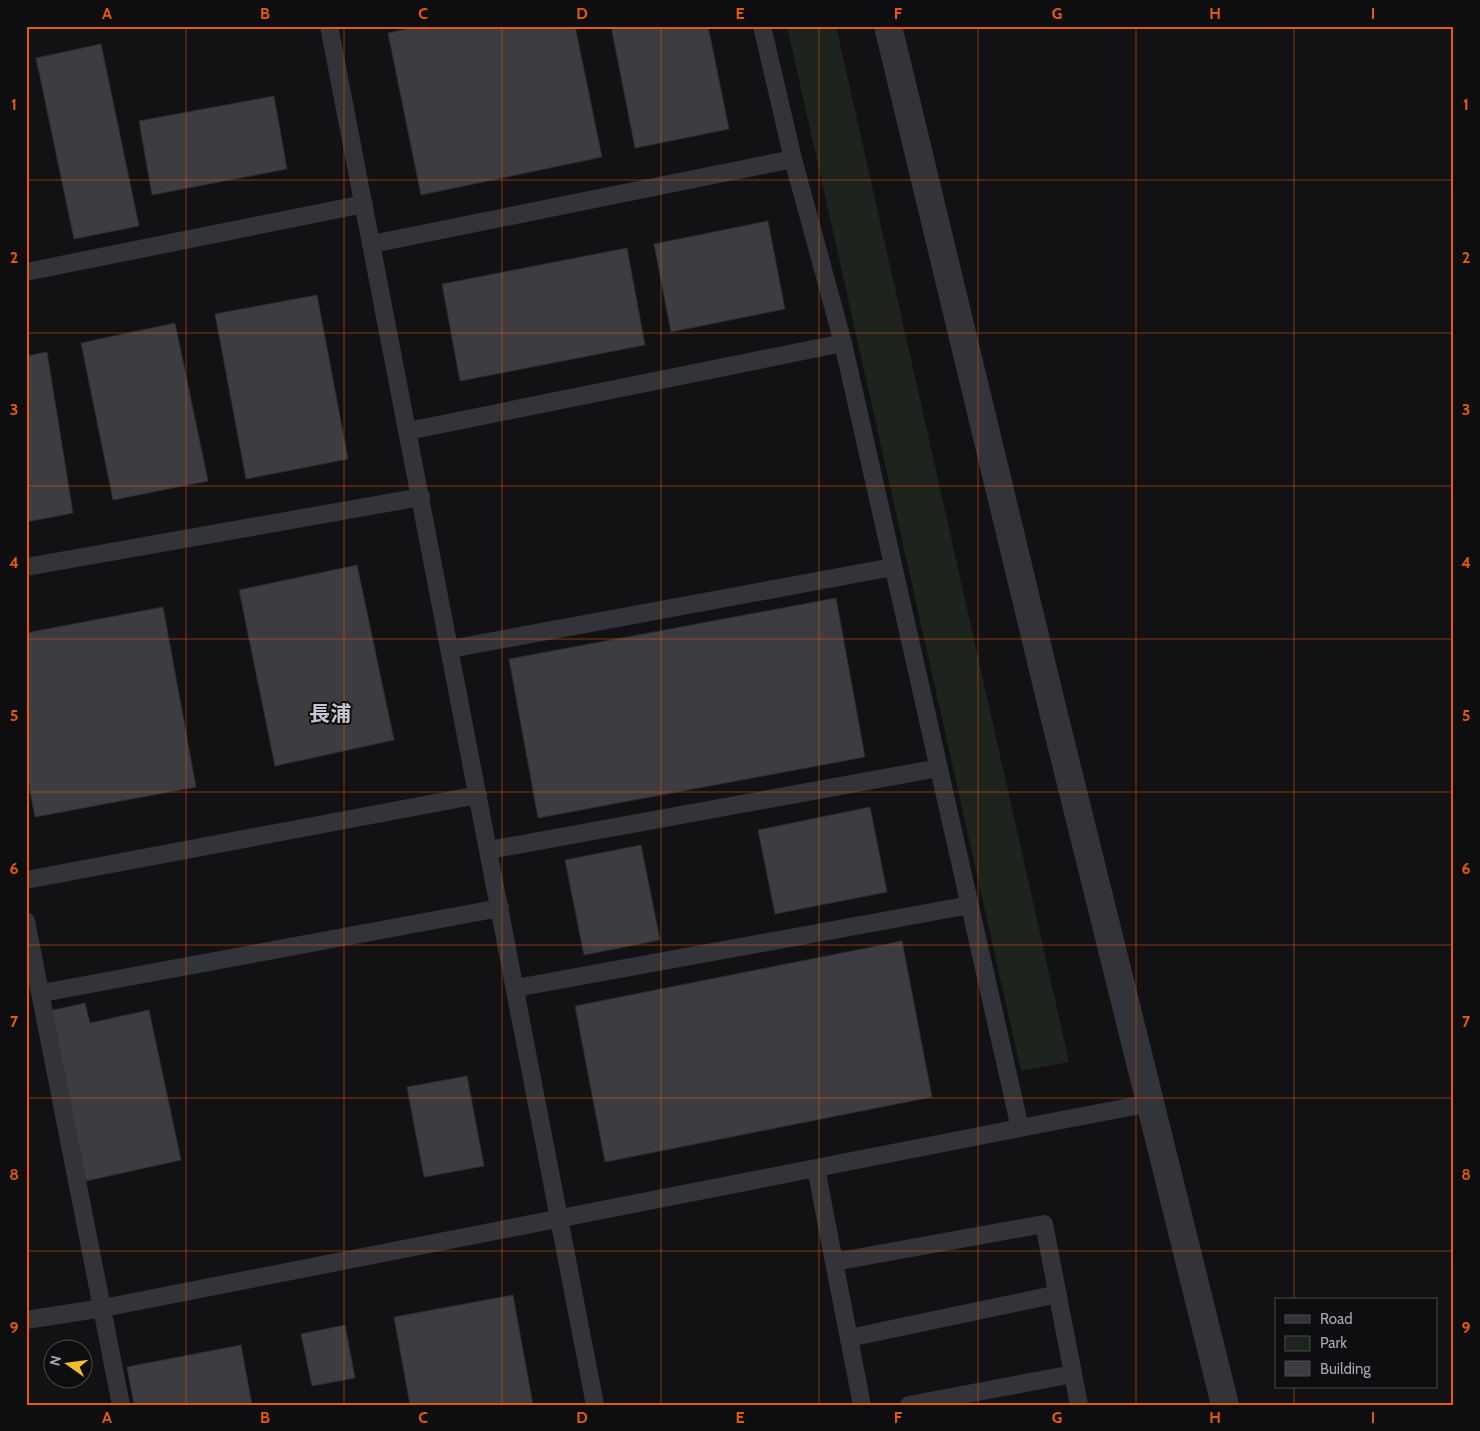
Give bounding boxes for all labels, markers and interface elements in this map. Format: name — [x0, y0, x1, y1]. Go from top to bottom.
text: A — [102, 4, 112, 23]
text: B — [260, 4, 270, 23]
text: C — [418, 4, 428, 23]
text: D — [576, 4, 588, 23]
text: E — [735, 4, 745, 23]
text: F — [894, 4, 903, 23]
text: G — [1052, 4, 1062, 23]
text: H — [1209, 4, 1221, 23]
text: I — [1371, 4, 1375, 23]
text: 1 — [11, 95, 17, 114]
text: 1 — [1463, 95, 1469, 114]
text: 2 — [10, 248, 18, 267]
text: 2 — [1462, 248, 1470, 267]
text: 3 — [10, 400, 18, 419]
text: 3 — [1462, 400, 1470, 419]
text: 4 — [9, 553, 19, 572]
text: 4 — [1461, 553, 1471, 572]
district label: 長浦 — [309, 701, 351, 726]
text: 5 — [10, 706, 18, 725]
text: 5 — [1462, 706, 1470, 725]
text: 6 — [10, 859, 19, 878]
text: 6 — [1462, 859, 1471, 878]
text: 7 — [10, 1012, 19, 1031]
text: 7 — [1462, 1012, 1471, 1031]
text: 8 — [9, 1165, 19, 1184]
text: 8 — [1461, 1165, 1471, 1184]
legend — [1275, 1298, 1438, 1388]
text: Road — [1320, 1310, 1353, 1328]
text: 9 — [10, 1318, 19, 1337]
text: 9 — [1462, 1318, 1471, 1337]
text: Park — [1320, 1334, 1347, 1352]
north arrow — [42, 1338, 92, 1388]
text: N — [45, 1354, 65, 1368]
text: Building — [1320, 1360, 1371, 1378]
text: A — [102, 1408, 112, 1427]
text: B — [260, 1408, 270, 1427]
text: C — [418, 1408, 428, 1427]
text: D — [576, 1408, 588, 1427]
text: E — [735, 1408, 745, 1427]
text: F — [894, 1408, 903, 1427]
text: G — [1052, 1408, 1062, 1427]
text: H — [1209, 1408, 1221, 1427]
text: I — [1371, 1408, 1375, 1427]

